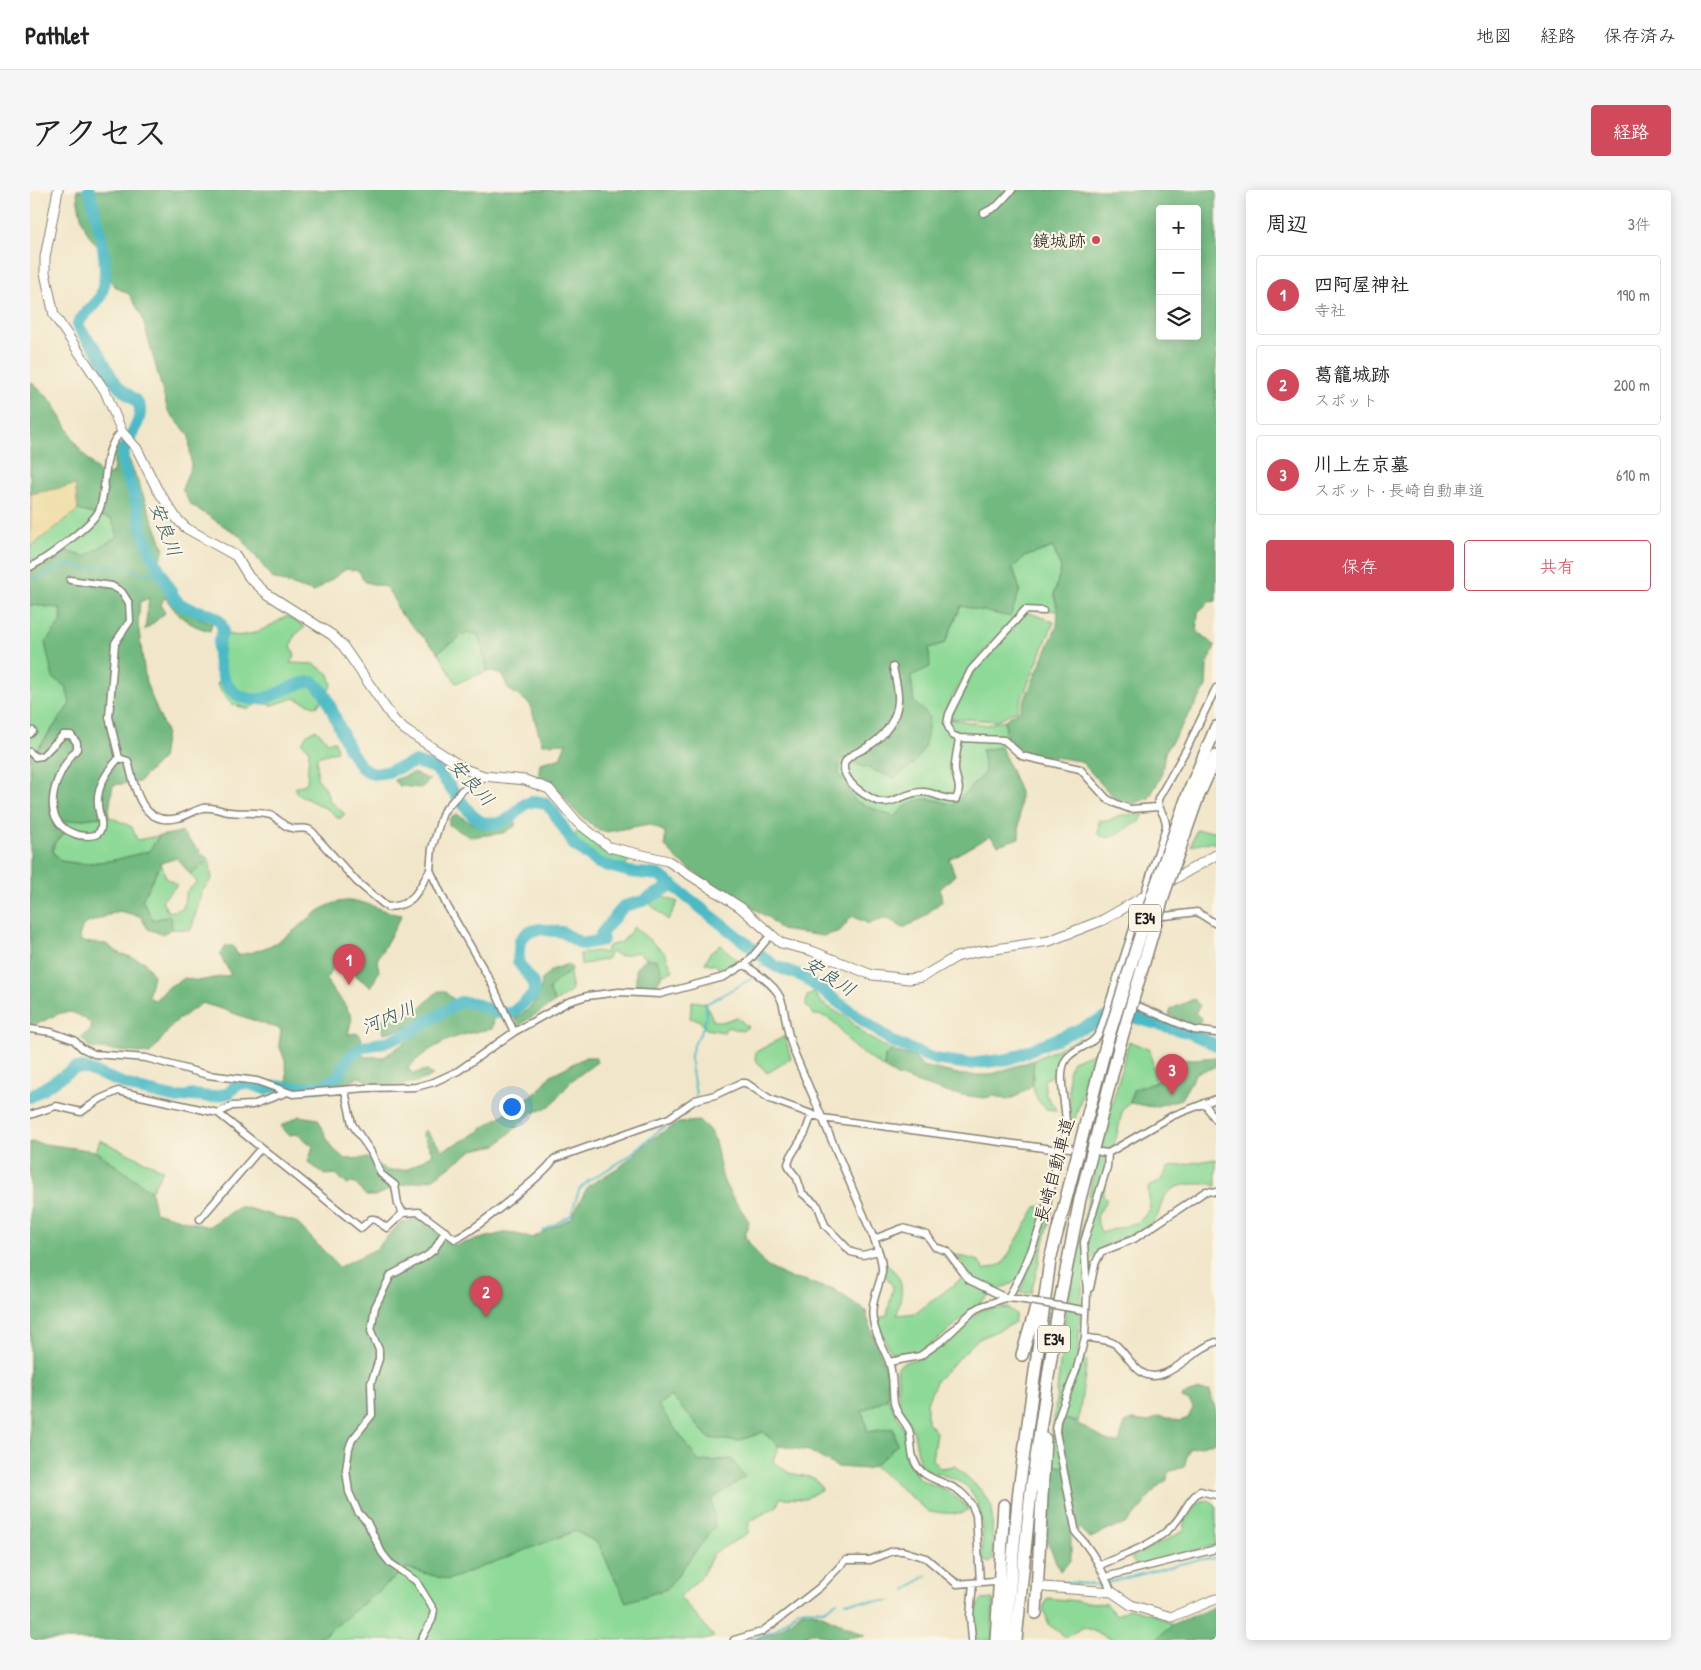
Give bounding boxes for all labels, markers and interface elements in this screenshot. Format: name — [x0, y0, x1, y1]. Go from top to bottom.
text: Pathlet — [25, 19, 88, 51]
text: 地図 — [1476, 23, 1512, 48]
text: 経路 — [1540, 23, 1576, 48]
text: 保存済み — [1604, 23, 1676, 48]
button: 経路 — [1591, 105, 1671, 156]
text: アクセス — [30, 109, 168, 156]
map controls — [1156, 205, 1201, 340]
button: + — [1156, 205, 1201, 250]
text: 周辺 — [1266, 209, 1308, 238]
text: 3件 — [1628, 213, 1651, 235]
place label: 鏡城跡 — [1032, 228, 1086, 253]
marker: 鏡城跡 — [1090, 234, 1102, 246]
button: − — [1156, 250, 1201, 295]
text: 四阿屋神社 — [1314, 271, 1409, 297]
text: 1 — [1280, 284, 1286, 306]
text: 190 m — [1617, 284, 1650, 306]
button: layers — [1156, 295, 1201, 340]
text: 寺社 — [1314, 299, 1346, 321]
text: 葛籠城跡 — [1314, 361, 1390, 387]
text: 2 — [1279, 374, 1287, 396]
text: 200 m — [1614, 374, 1650, 396]
text: スポット — [1314, 389, 1378, 411]
text: 川上左京墓 — [1314, 451, 1409, 477]
text: 3 — [1279, 464, 1287, 486]
text: 610 m — [1616, 464, 1650, 486]
text: スポット · 長崎自動車道 — [1314, 479, 1485, 501]
water label: 安良川 — [144, 498, 188, 560]
button: 保存 — [1266, 540, 1454, 591]
button: 共有 — [1464, 540, 1651, 591]
water label: 安良川 — [443, 752, 501, 812]
road number: E34 — [1129, 904, 1161, 931]
pin: 1 — [333, 944, 365, 985]
water label: 安良川 — [799, 950, 861, 1002]
water label: 河内川 — [357, 994, 419, 1040]
pin: 3 — [1156, 1054, 1188, 1095]
your location — [499, 1094, 525, 1120]
street label: 長崎自動車道 — [1028, 1115, 1080, 1225]
pin: 2 — [470, 1276, 502, 1317]
road number: E34 — [1038, 1326, 1070, 1352]

